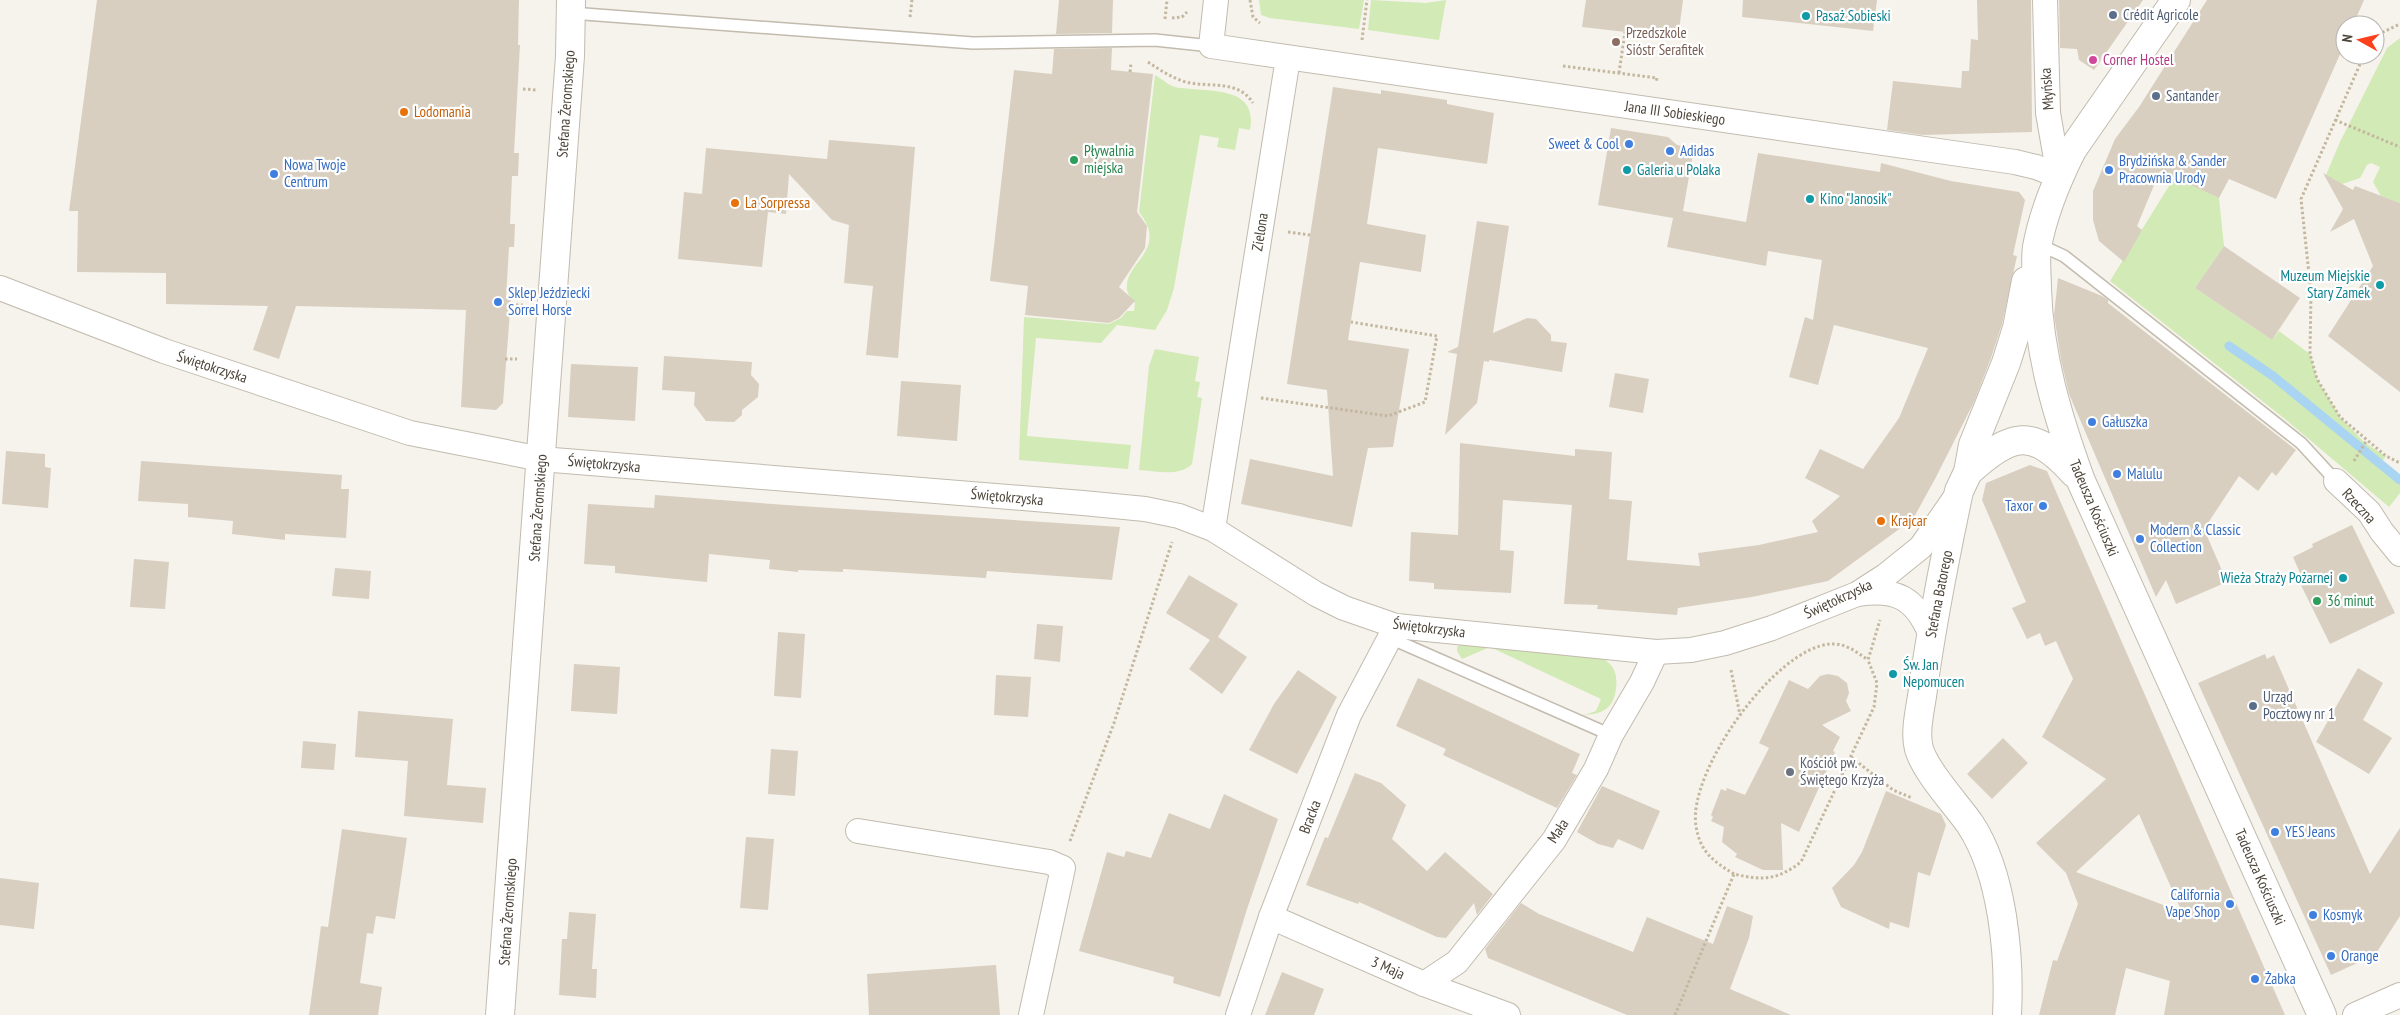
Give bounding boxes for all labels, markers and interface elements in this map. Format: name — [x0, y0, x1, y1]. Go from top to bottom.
place label: Crédit Agricole — [2123, 5, 2199, 24]
place label: Pasaż Sobieski — [1816, 6, 1891, 25]
marker: Crédit Agricole — [2107, 9, 2119, 21]
marker: Pasaż Sobieski — [1800, 10, 1812, 22]
north arrow — [2335, 15, 2385, 65]
place label: Przedszkole Sióstr Serafitek — [1626, 23, 1704, 59]
text: N — [2338, 33, 2357, 43]
marker: Przedszkole Sióstr Serafitek — [1610, 36, 1622, 48]
street label: Stefana Żeromskiego — [552, 50, 579, 158]
place label: Corner Hostel — [2103, 50, 2174, 69]
marker: Corner Hostel — [2087, 54, 2099, 66]
street label: Młyńska — [2036, 67, 2057, 111]
place label: Santander — [2166, 86, 2219, 105]
marker: Santander — [2150, 90, 2162, 102]
street label: Jana III Sobieskiego — [1623, 96, 1726, 129]
place label: Lodomania — [414, 102, 471, 121]
marker: Lodomania — [398, 106, 410, 118]
place label: Sweet & Cool — [1548, 134, 1619, 153]
marker: Sweet & Cool — [1623, 138, 1635, 150]
place label: Pływalnia miejska — [1084, 141, 1134, 177]
place label: Adidas — [1680, 141, 1714, 160]
marker: Adidas — [1664, 145, 1676, 157]
place label: Brydzińska & Sander Pracownia Urody — [2119, 151, 2227, 187]
marker: Pływalnia miejska — [1068, 154, 1080, 166]
place label: Nowa Twoje Centrum — [284, 155, 346, 191]
place label: Galeria u Polaka — [1637, 160, 1720, 179]
marker: Galeria u Polaka — [1621, 164, 1633, 176]
marker: Brydzińska & Sander Pracownia Urody — [2103, 164, 2115, 176]
marker: Nowa Twoje Centrum — [268, 168, 280, 180]
place label: Kino "Janosik" — [1820, 189, 1891, 208]
place label: La Sorpressa — [745, 193, 810, 212]
marker: Kino "Janosik" — [1804, 193, 1816, 205]
marker: La Sorpressa — [729, 197, 741, 209]
street label: Zielona — [1247, 211, 1272, 252]
place label: Muzeum Miejskie Stary Zamek — [2280, 266, 2370, 302]
marker: Muzeum Miejskie Stary Zamek — [2374, 279, 2386, 291]
place label: Sklep Jeździecki Sorrel Horse — [508, 283, 590, 319]
marker: Sklep Jeździecki Sorrel Horse — [492, 296, 504, 308]
street label: Świętokrzyska — [175, 346, 250, 387]
place label: Gałuszka — [2102, 412, 2148, 431]
marker: Gałuszka — [2086, 416, 2098, 428]
street label: Świętokrzyska — [567, 451, 641, 476]
street label: Stefana Żeromskiego — [524, 454, 551, 562]
street label: Tadeusza Kościuszki — [2066, 457, 2123, 559]
place label: Malulu — [2127, 464, 2163, 483]
marker: Malulu — [2111, 468, 2123, 480]
street label: Świętokrzyska — [970, 484, 1044, 509]
street label: Rzeczna — [2338, 484, 2380, 527]
place label: Taxor — [2005, 496, 2034, 515]
marker: Taxor — [2037, 500, 2049, 512]
place label: Krajcar — [1891, 511, 1928, 530]
marker: Krajcar — [1875, 515, 1887, 527]
place label: Modern & Classic Collection — [2150, 520, 2241, 556]
marker: Modern & Classic Collection — [2134, 533, 2146, 545]
street label: Stefana Batorego — [1921, 548, 1956, 639]
place label: Wieża Straży Pożarnej — [2221, 568, 2333, 587]
marker: Wieża Straży Pożarnej — [2337, 572, 2349, 584]
street label: Świętokrzyska — [1801, 575, 1875, 623]
place label: 36 minut — [2327, 591, 2374, 610]
marker: 36 minut — [2311, 595, 2323, 607]
street label: Świętokrzyska — [1392, 614, 1466, 641]
place label: Św. Jan Nepomucen — [1903, 655, 1964, 691]
marker: Św. Jan Nepomucen — [1887, 668, 1899, 680]
place label: Urząd Pocztowy nr 1 — [2263, 687, 2335, 723]
marker: Urząd Pocztowy nr 1 — [2247, 700, 2259, 712]
place label: Kościół pw. Świętego Krzyża — [1800, 753, 1884, 789]
marker: Kościół pw. Świętego Krzyża — [1784, 766, 1796, 778]
street label: Bracka — [1295, 797, 1325, 836]
street label: Mała — [1543, 815, 1572, 846]
place label: YES Jeans — [2285, 822, 2335, 841]
street label: Tadeusza Kościuszki — [2231, 826, 2290, 928]
marker: YES Jeans — [2269, 826, 2281, 838]
street label: Stefana Żeromskiego — [494, 858, 521, 966]
place label: California Vape Shop — [2165, 885, 2220, 921]
marker: California Vape Shop — [2224, 898, 2236, 910]
place label: Kosmyk — [2323, 905, 2363, 924]
marker: Kosmyk — [2307, 909, 2319, 921]
place label: Orange — [2341, 946, 2379, 965]
marker: Orange — [2325, 950, 2337, 962]
street label: 3 Maja — [1368, 952, 1408, 983]
place label: Żabka — [2265, 969, 2296, 988]
marker: Żabka — [2249, 973, 2261, 985]

